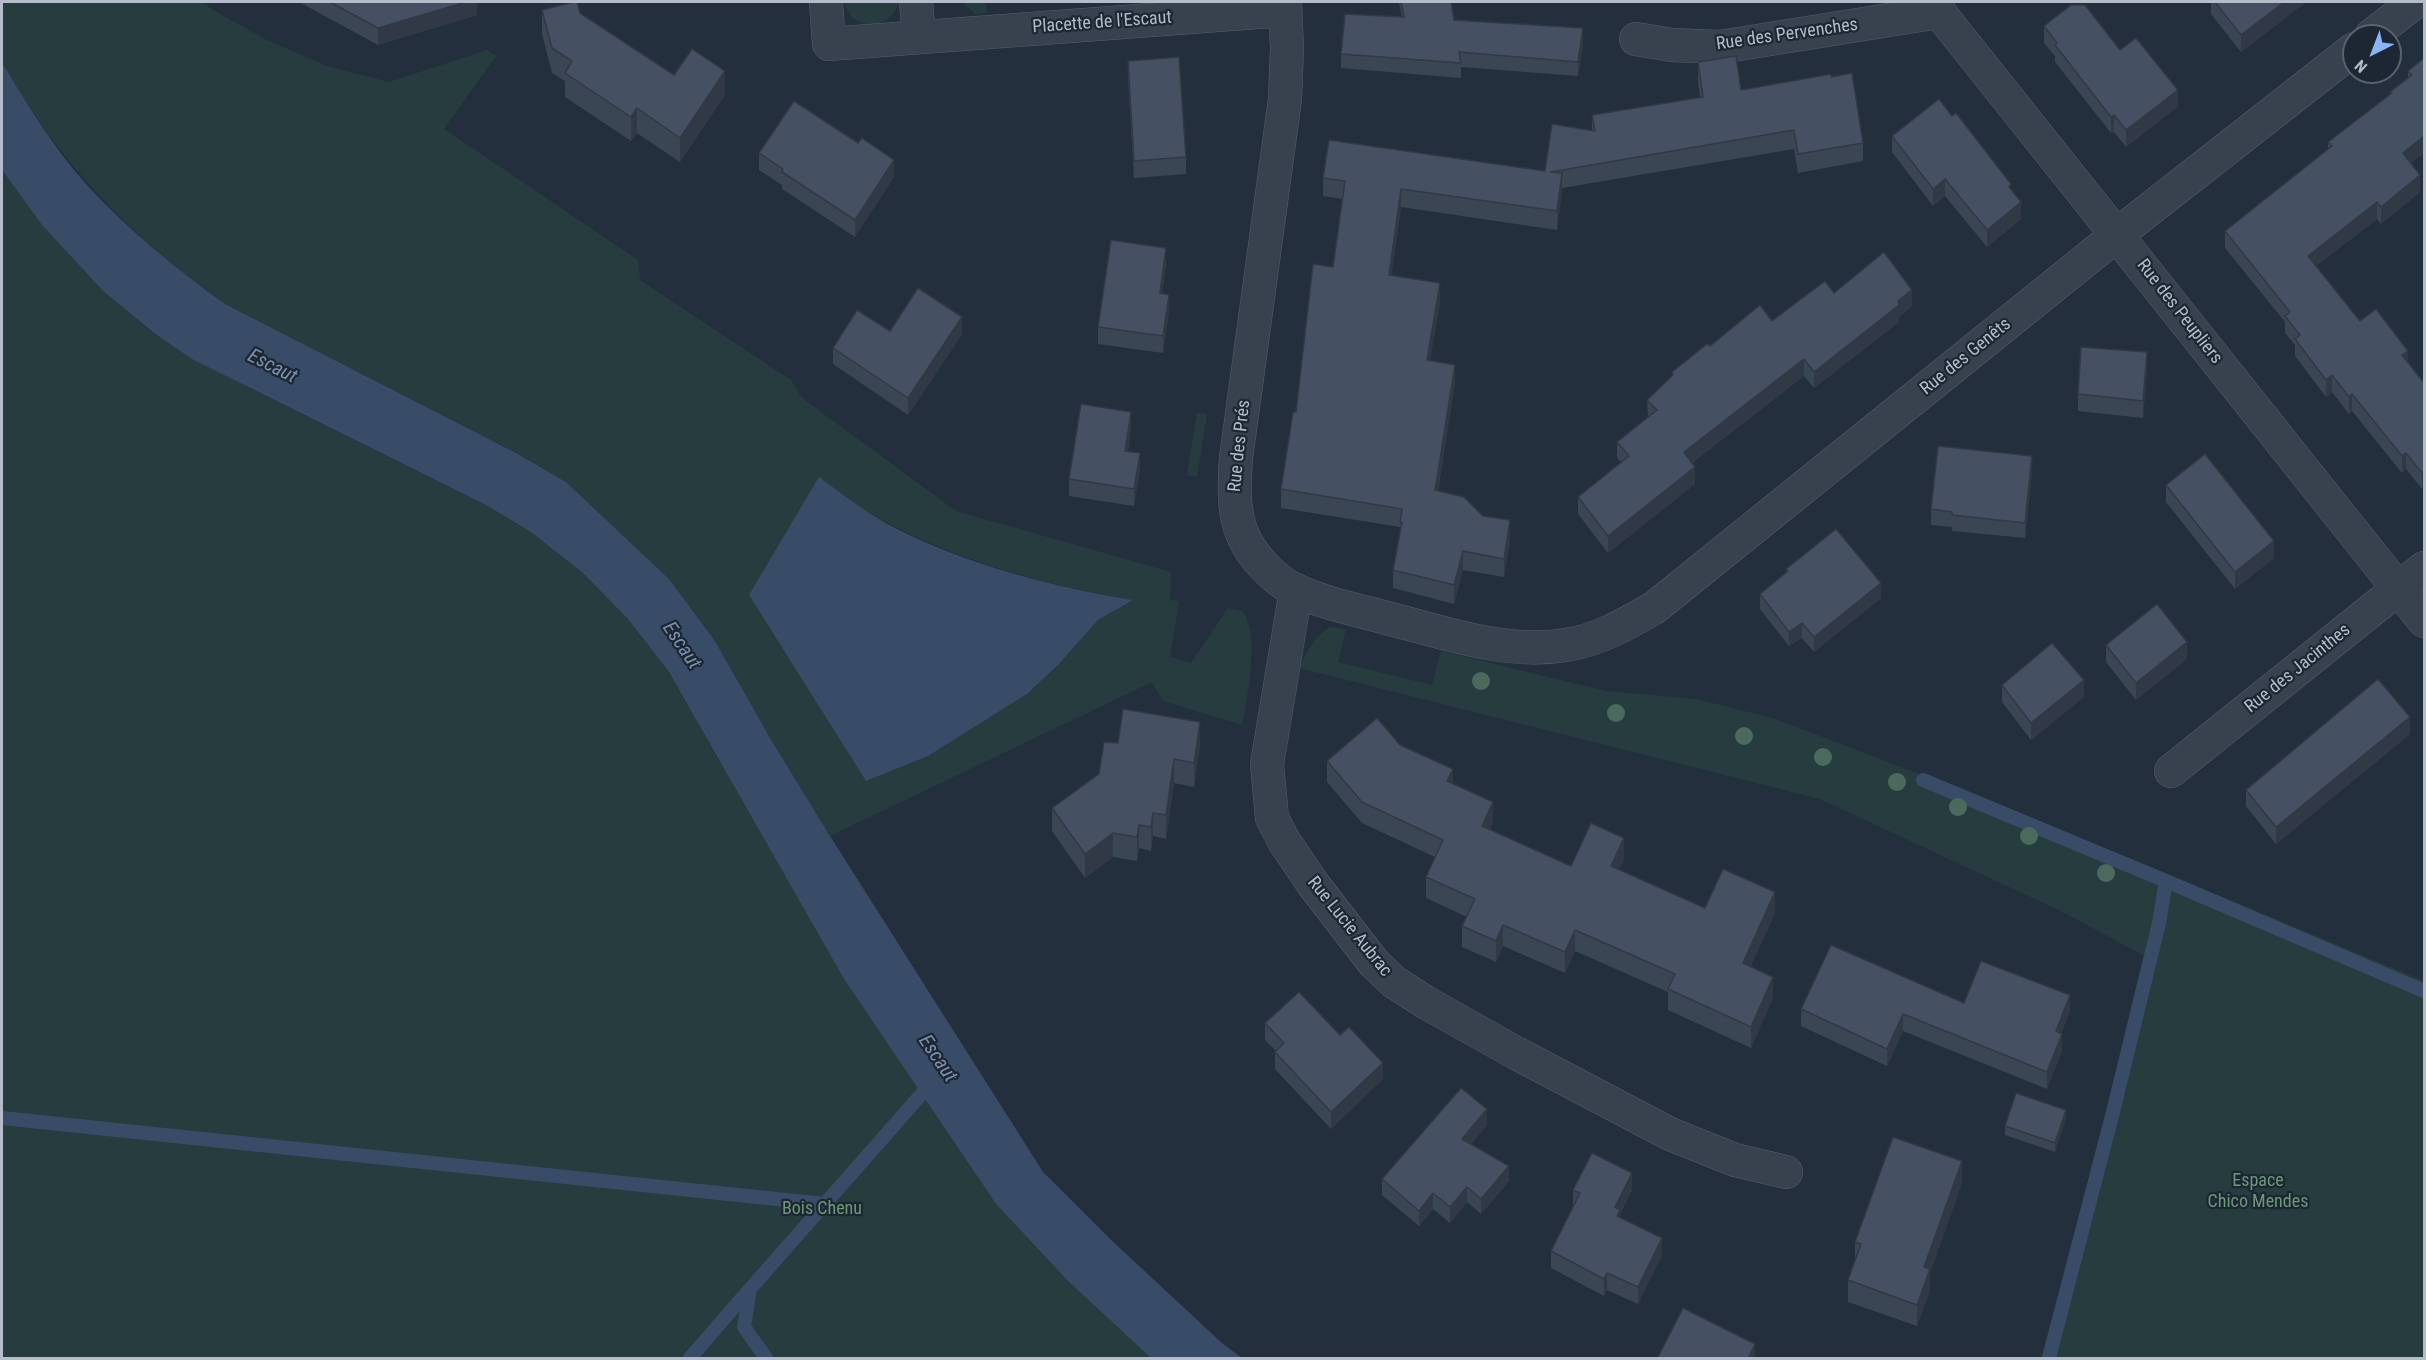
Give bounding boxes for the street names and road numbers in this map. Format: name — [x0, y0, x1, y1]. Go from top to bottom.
street label: Placette de l'Escaut — [1032, 7, 1172, 39]
street label: Rue des Pervenches — [1715, 14, 1859, 56]
street label: Rue des Peupliers — [2131, 255, 2227, 369]
street label: Rue des Genêts — [1916, 314, 2016, 400]
street label: Rue des Prés — [1224, 399, 1256, 493]
street label: Rue des Jacinthes — [2241, 620, 2355, 718]
street label: Rue Lucie Aubrac — [1302, 873, 1396, 981]

